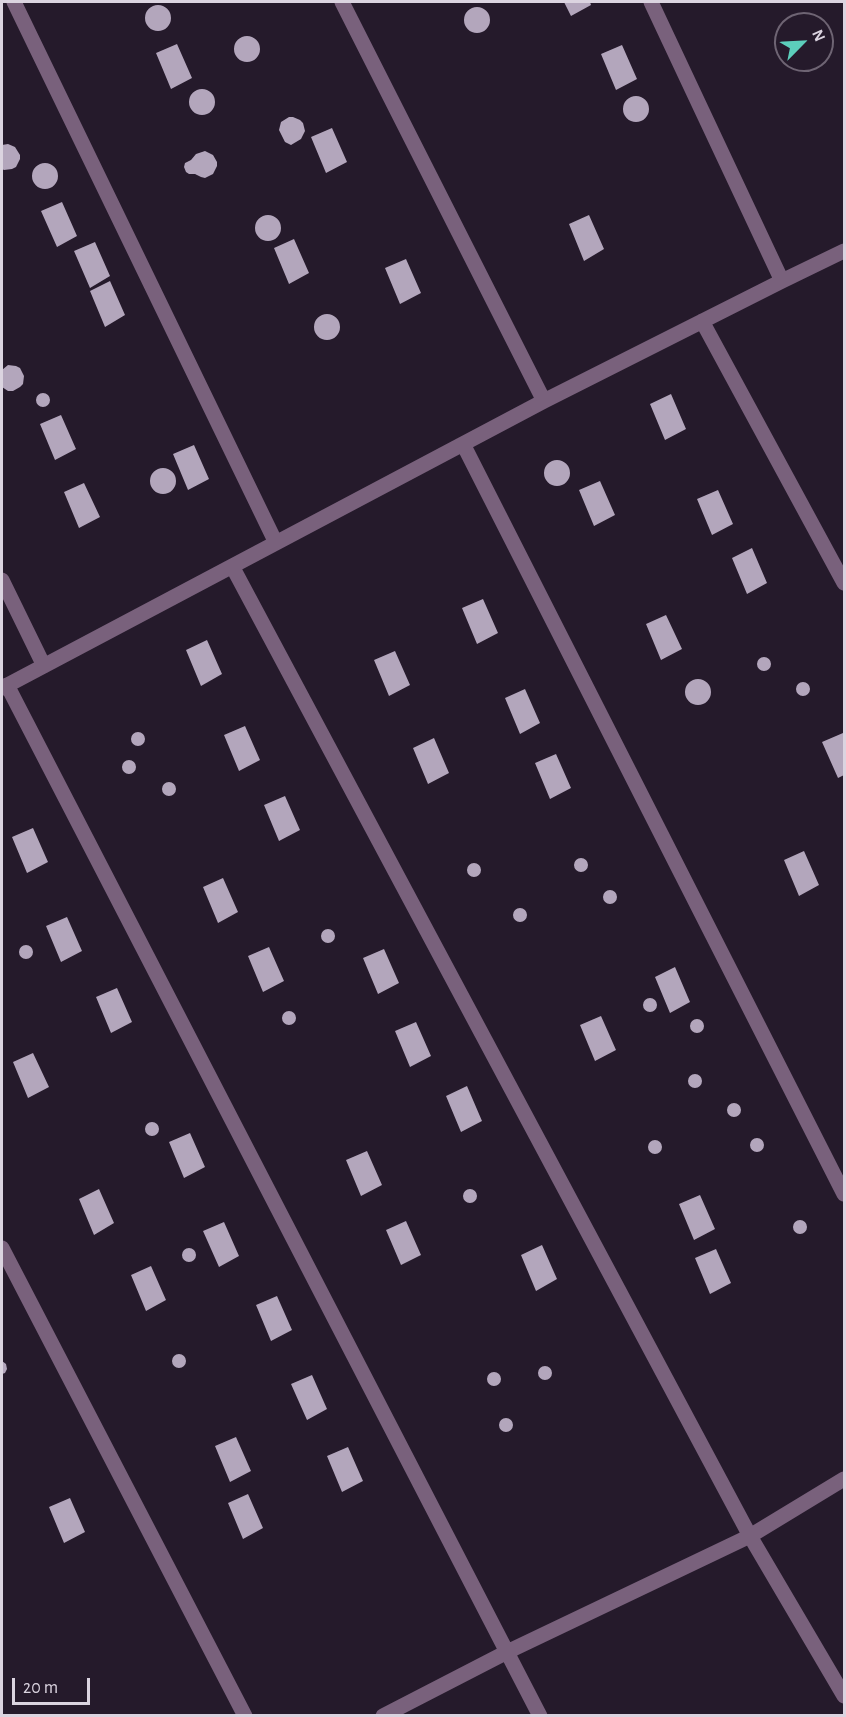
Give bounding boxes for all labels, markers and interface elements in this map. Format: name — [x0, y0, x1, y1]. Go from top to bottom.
north arrow — [774, 12, 834, 72]
text: N — [809, 27, 828, 44]
scale bar — [15, 1666, 93, 1704]
text: 20 m — [23, 1679, 58, 1697]

